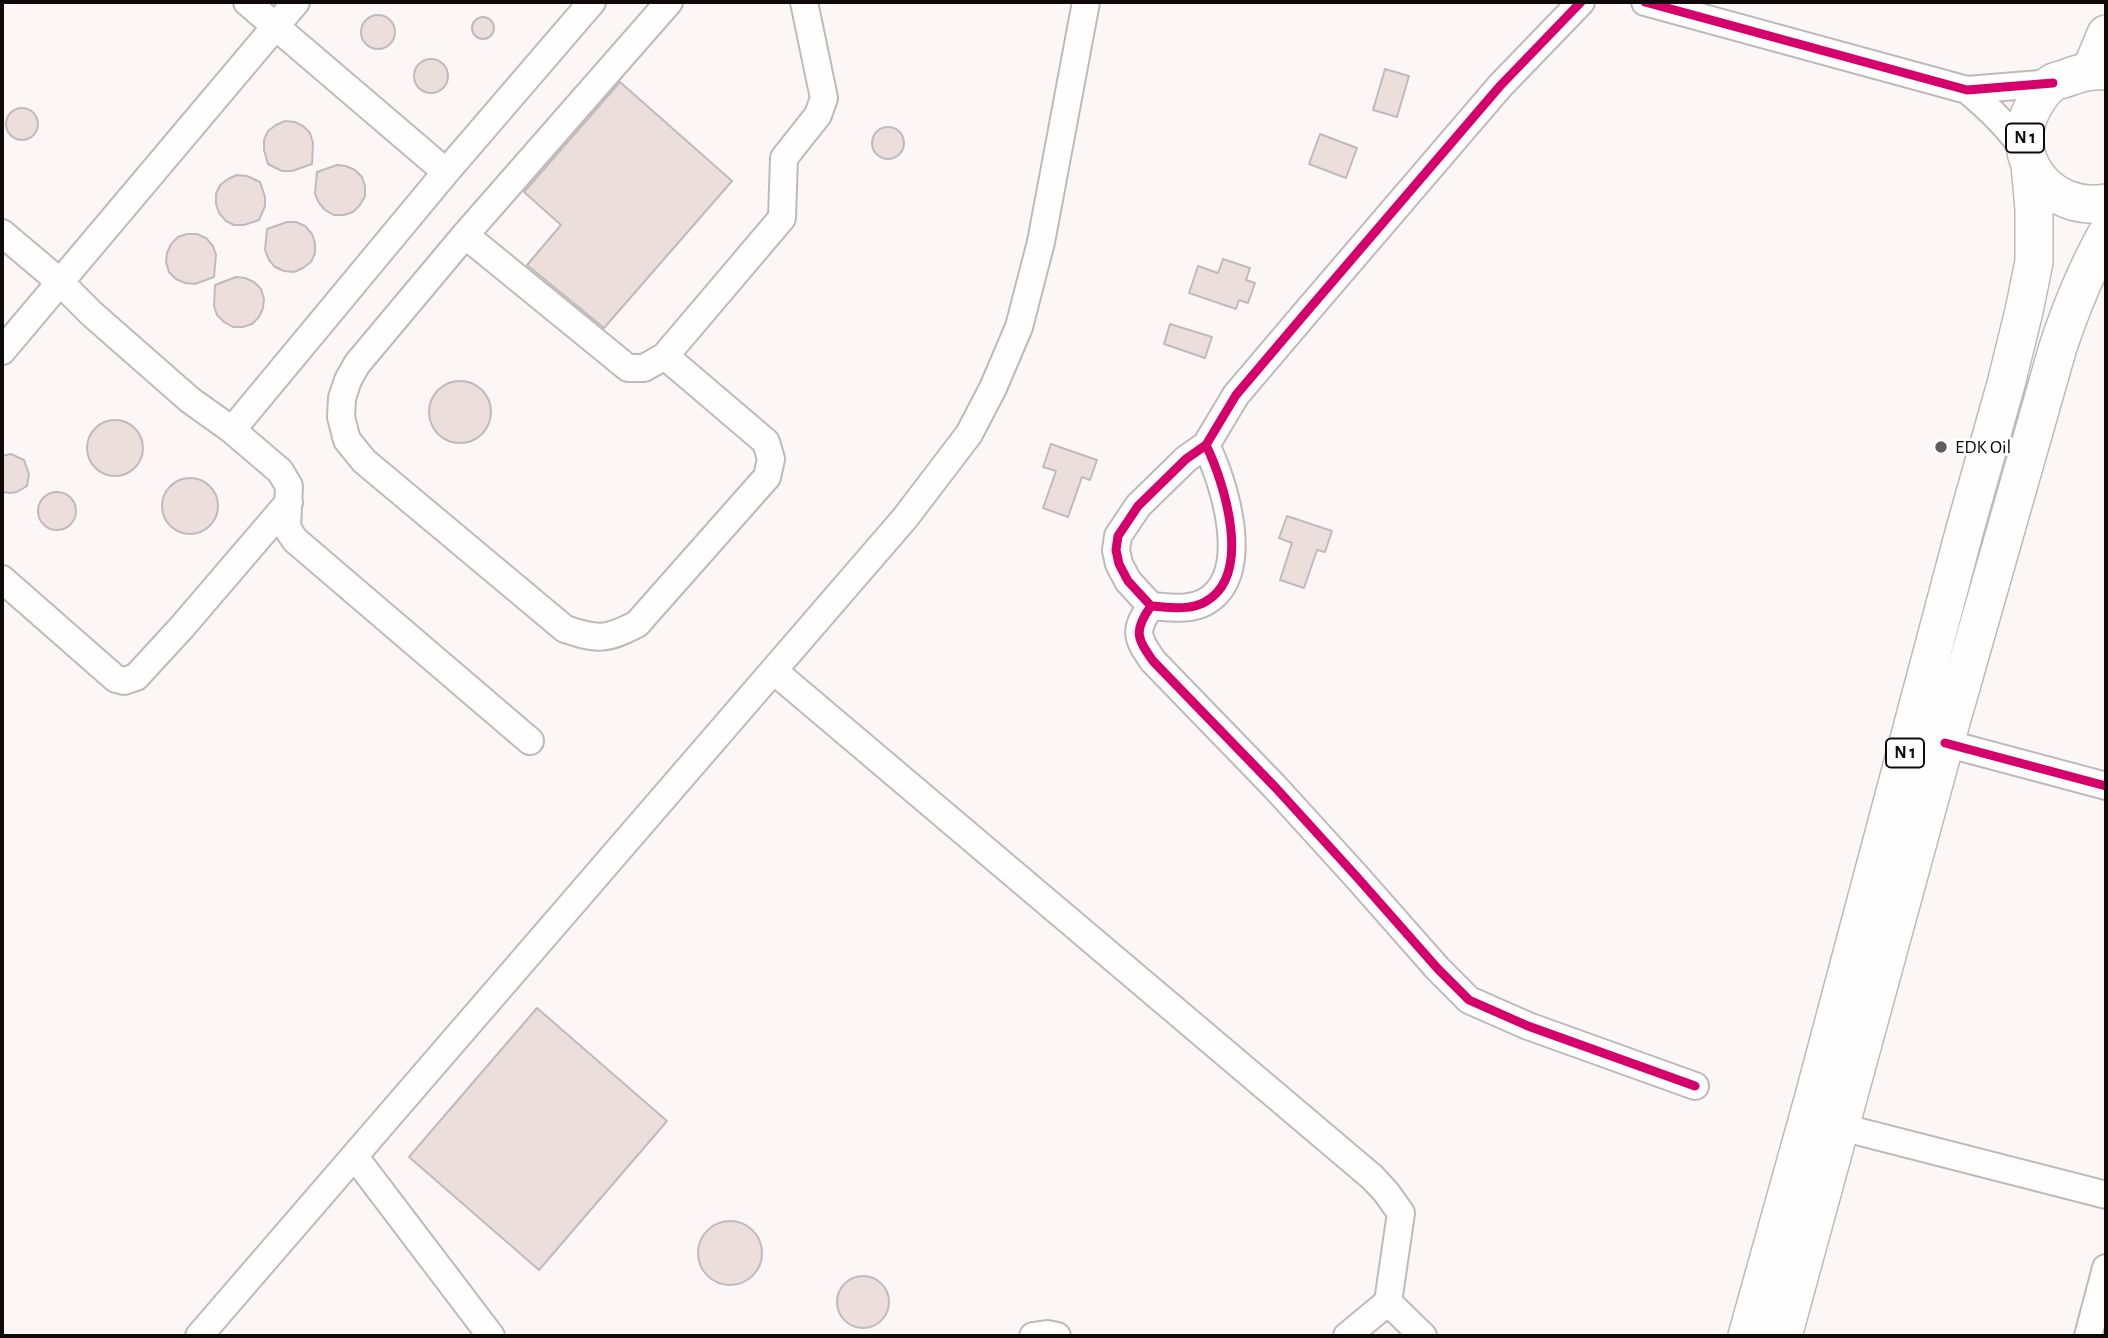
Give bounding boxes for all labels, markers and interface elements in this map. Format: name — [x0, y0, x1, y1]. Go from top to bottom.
road number: N 1 — [2006, 124, 2044, 153]
place label: EDK Oil — [1955, 436, 2011, 458]
marker: EDK Oil — [1933, 439, 1949, 455]
road number: N 1 — [1886, 738, 1924, 768]

